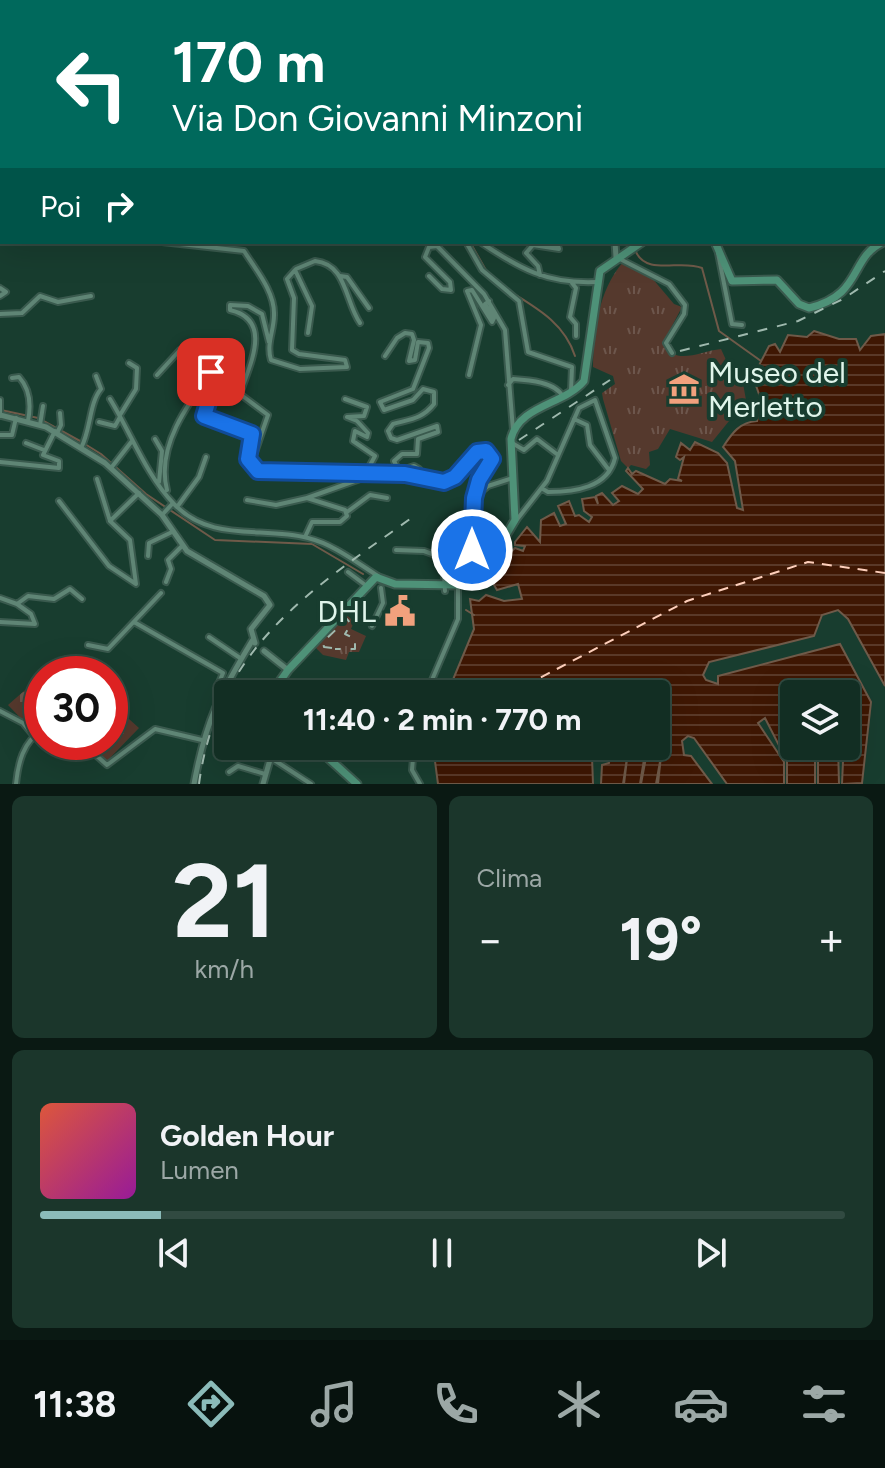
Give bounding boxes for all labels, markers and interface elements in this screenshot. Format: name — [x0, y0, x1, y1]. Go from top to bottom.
text: 170 m — [172, 29, 325, 96]
icon: left — [40, 32, 144, 136]
text: Via Don Giovanni Minzoni — [172, 97, 583, 140]
icon: right — [97, 184, 141, 228]
text: Poi — [40, 188, 81, 225]
pin — [177, 338, 245, 406]
icon: arrive — [189, 350, 233, 394]
place label: Museo del Merletto — [708, 354, 846, 425]
museum icon: Museo del Merletto — [667, 372, 701, 406]
position arrow — [430, 508, 514, 592]
place label: DHL — [317, 593, 376, 630]
public building icon: DHL — [383, 594, 417, 628]
speed limit sign: 30 — [24, 656, 128, 760]
map controls — [780, 680, 860, 760]
button: layers — [780, 680, 860, 760]
text: 11:40 · 2 min · 770 m — [303, 701, 581, 738]
text: 21 — [172, 838, 276, 963]
text: Clima — [477, 862, 542, 894]
text: 19° — [619, 903, 702, 975]
text: − — [477, 913, 504, 966]
text: + — [818, 913, 845, 966]
text: km/h — [195, 953, 254, 985]
text: Golden Hour — [160, 1117, 334, 1154]
text: Lumen — [160, 1154, 239, 1186]
icon: previous — [152, 1231, 196, 1275]
icon: pause — [420, 1231, 464, 1275]
icon: next — [689, 1231, 733, 1275]
icon: directions — [183, 1376, 239, 1432]
icon: music — [306, 1376, 362, 1432]
icon: phone — [428, 1376, 484, 1432]
icon: climate — [551, 1376, 607, 1432]
icon: car — [673, 1376, 729, 1432]
icon: filters — [796, 1376, 852, 1432]
text: 11:38 — [33, 1383, 117, 1426]

